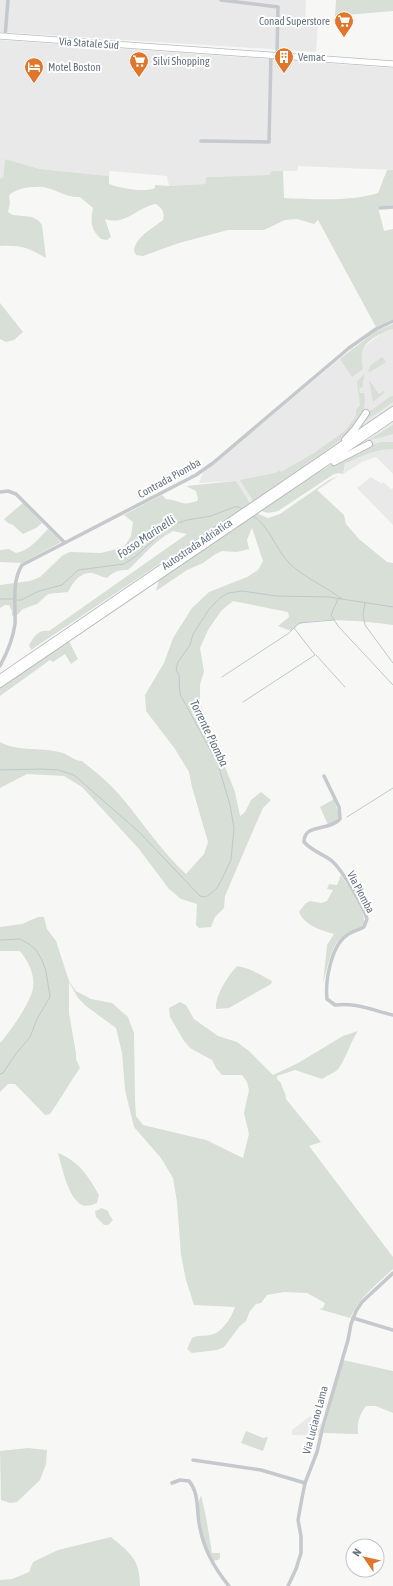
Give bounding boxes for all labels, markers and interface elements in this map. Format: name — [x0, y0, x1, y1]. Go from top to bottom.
supermarket icon: Conad Superstore — [333, 10, 355, 38]
place label: Conad Superstore — [259, 15, 330, 27]
street label: Via Statale Sud — [59, 35, 119, 51]
building icon: Vemac — [273, 46, 295, 74]
supermarket icon: Silvi Shopping — [128, 50, 150, 78]
place label: Vemac — [298, 51, 326, 63]
place label: Silvi Shopping — [153, 55, 210, 67]
hotel icon: Motel Boston — [23, 56, 45, 84]
place label: Motel Boston — [48, 61, 101, 73]
street label: Contrada Piomba — [136, 456, 202, 500]
water label: Fosso Marinelli — [115, 513, 178, 561]
street label: Autostrada Adriatica — [160, 516, 234, 572]
water label: Torrente Piomba — [187, 697, 231, 769]
street label: Via Piomba — [345, 869, 377, 915]
street label: Via Luciano Lama — [300, 1385, 330, 1455]
north arrow — [345, 1538, 385, 1578]
text: N — [350, 1546, 364, 1558]

